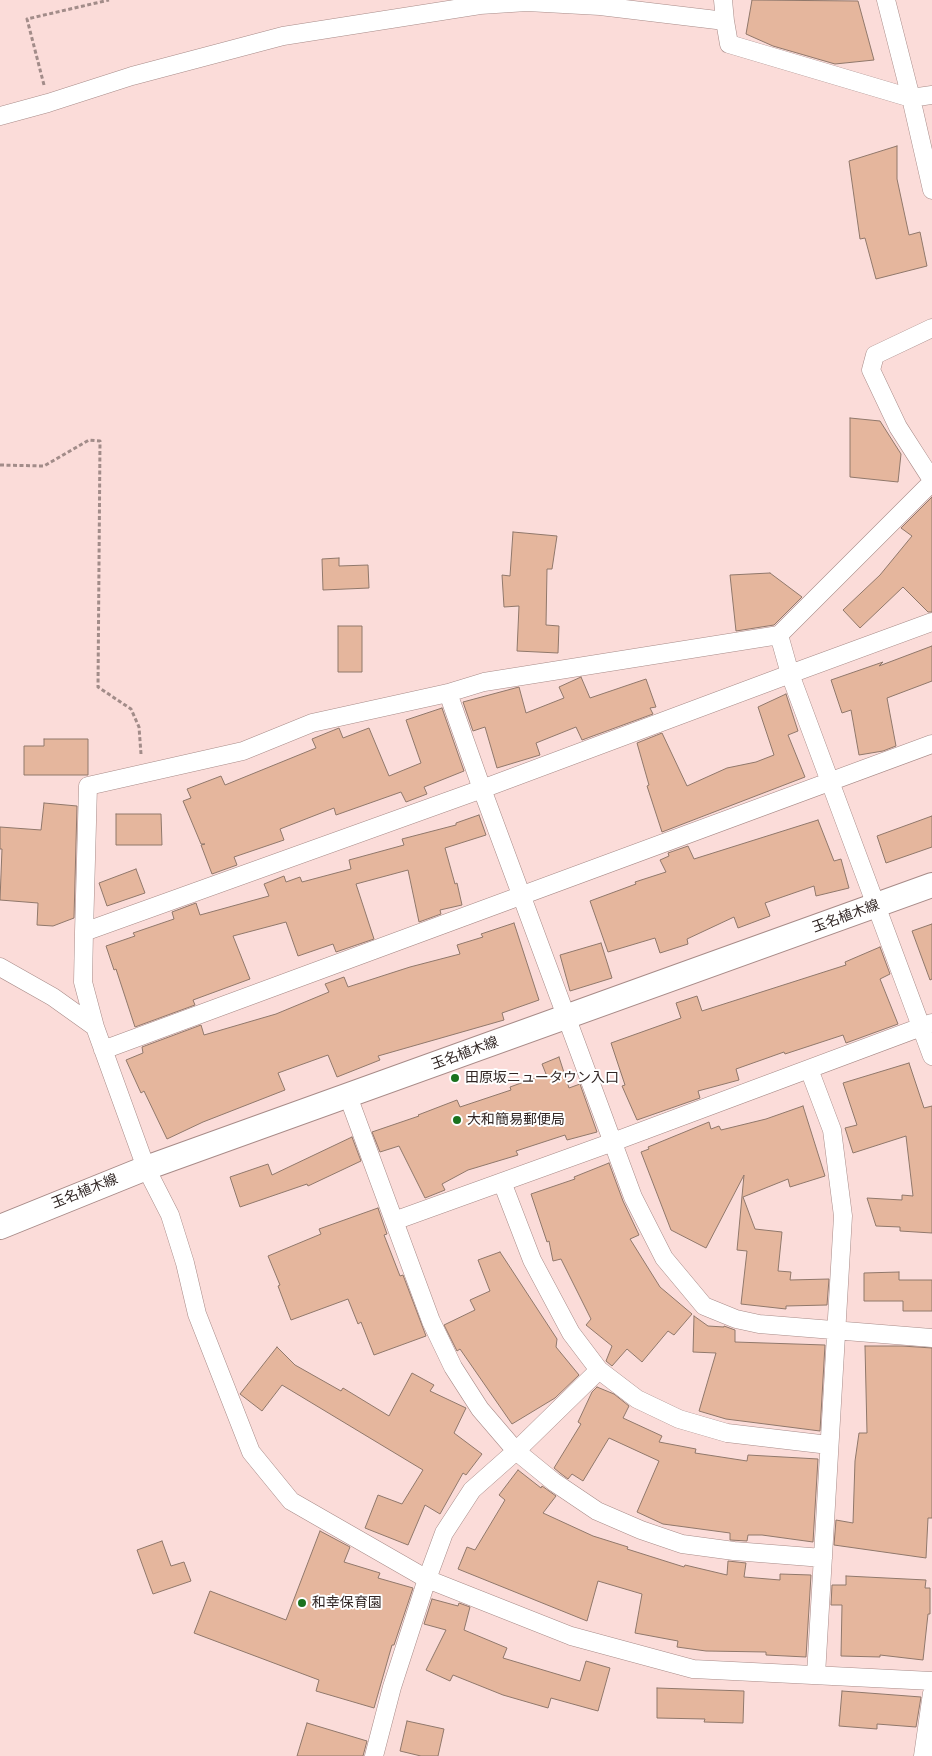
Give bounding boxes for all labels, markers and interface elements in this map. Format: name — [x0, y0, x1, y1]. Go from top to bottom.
street label: 玉名植木線 — [810, 897, 882, 937]
street label: 玉名植木線 — [429, 1034, 501, 1074]
place label: 田原坂ニュータウン入口 — [465, 1070, 619, 1086]
marker: 田原坂ニュータウン入口 — [449, 1072, 461, 1084]
place label: 大和簡易郵便局 — [467, 1112, 565, 1128]
marker: 大和簡易郵便局 — [451, 1114, 463, 1126]
street label: 玉名植木線 — [49, 1171, 121, 1213]
place label: 和幸保育園 — [312, 1595, 382, 1611]
marker: 和幸保育園 — [296, 1597, 308, 1609]

